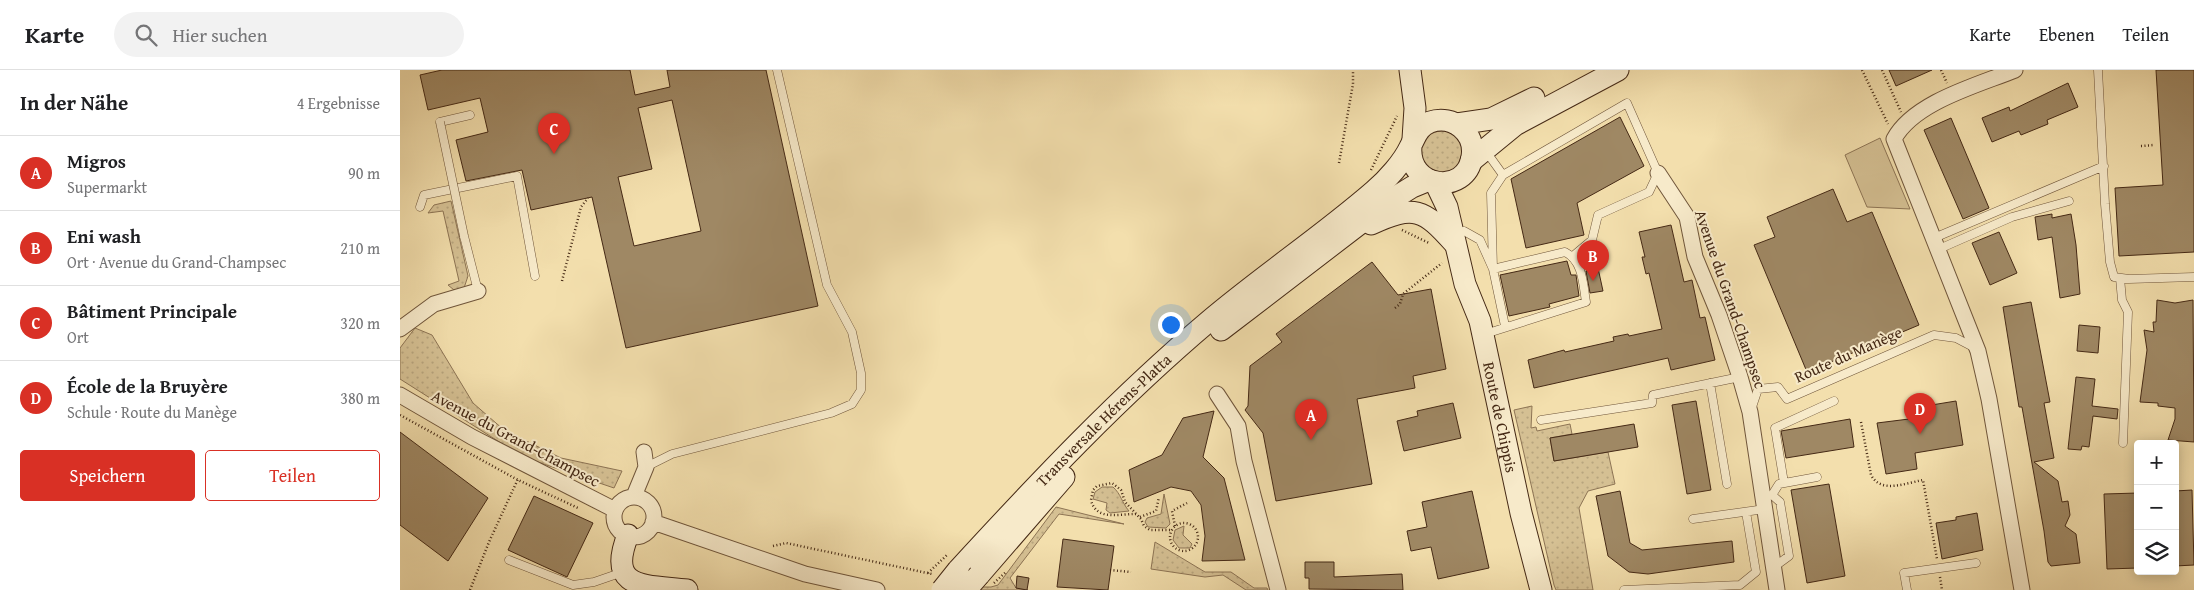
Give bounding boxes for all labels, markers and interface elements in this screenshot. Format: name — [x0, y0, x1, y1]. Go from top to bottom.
search box — [114, 12, 464, 57]
text: Karte — [25, 17, 84, 52]
icon: search — [132, 21, 160, 49]
text: Hier suchen — [172, 21, 267, 49]
text: Karte — [1970, 21, 2011, 48]
text: Ebenen — [2039, 21, 2095, 48]
text: Teilen — [2123, 21, 2169, 48]
text: In der Nähe — [20, 87, 128, 118]
text: 4 Ergebnisse — [297, 91, 380, 115]
pin: C — [538, 113, 570, 154]
text: Migros — [67, 147, 126, 175]
text: A — [31, 161, 41, 185]
text: 90 m — [348, 161, 380, 185]
text: Supermarkt — [67, 175, 147, 199]
street label: Avenue du Grand-Champsec — [1689, 206, 1773, 392]
text: Eni wash — [67, 222, 141, 250]
text: B — [31, 236, 41, 260]
text: 210 m — [340, 236, 380, 260]
pin: B — [1577, 240, 1609, 281]
text: Ort · Avenue du Grand-Champsec — [67, 250, 286, 274]
text: Bâtiment Principale — [67, 297, 237, 325]
text: C — [31, 311, 41, 335]
text: 320 m — [340, 311, 380, 335]
your location — [1158, 312, 1184, 338]
street label: Route du Manège — [1790, 319, 1906, 389]
text: Ort — [67, 325, 89, 349]
street label: Transversale Hérens-Platta — [1030, 347, 1177, 492]
street label: Route de Chippis — [1477, 360, 1524, 475]
text: École de la Bruyère — [67, 372, 228, 400]
street label: Avenue du Grand-Champsec — [427, 383, 605, 493]
text: D — [31, 386, 41, 410]
text: 380 m — [340, 386, 380, 410]
pin: D — [1904, 393, 1936, 434]
pin: A — [1295, 399, 1327, 440]
text: Schule · Route du Manège — [67, 400, 237, 424]
map controls — [2134, 440, 2179, 575]
button: + — [2134, 440, 2179, 485]
button: Speichern — [20, 450, 195, 501]
button: Teilen — [205, 450, 380, 501]
button: − — [2134, 485, 2179, 530]
button: layers — [2134, 530, 2179, 575]

